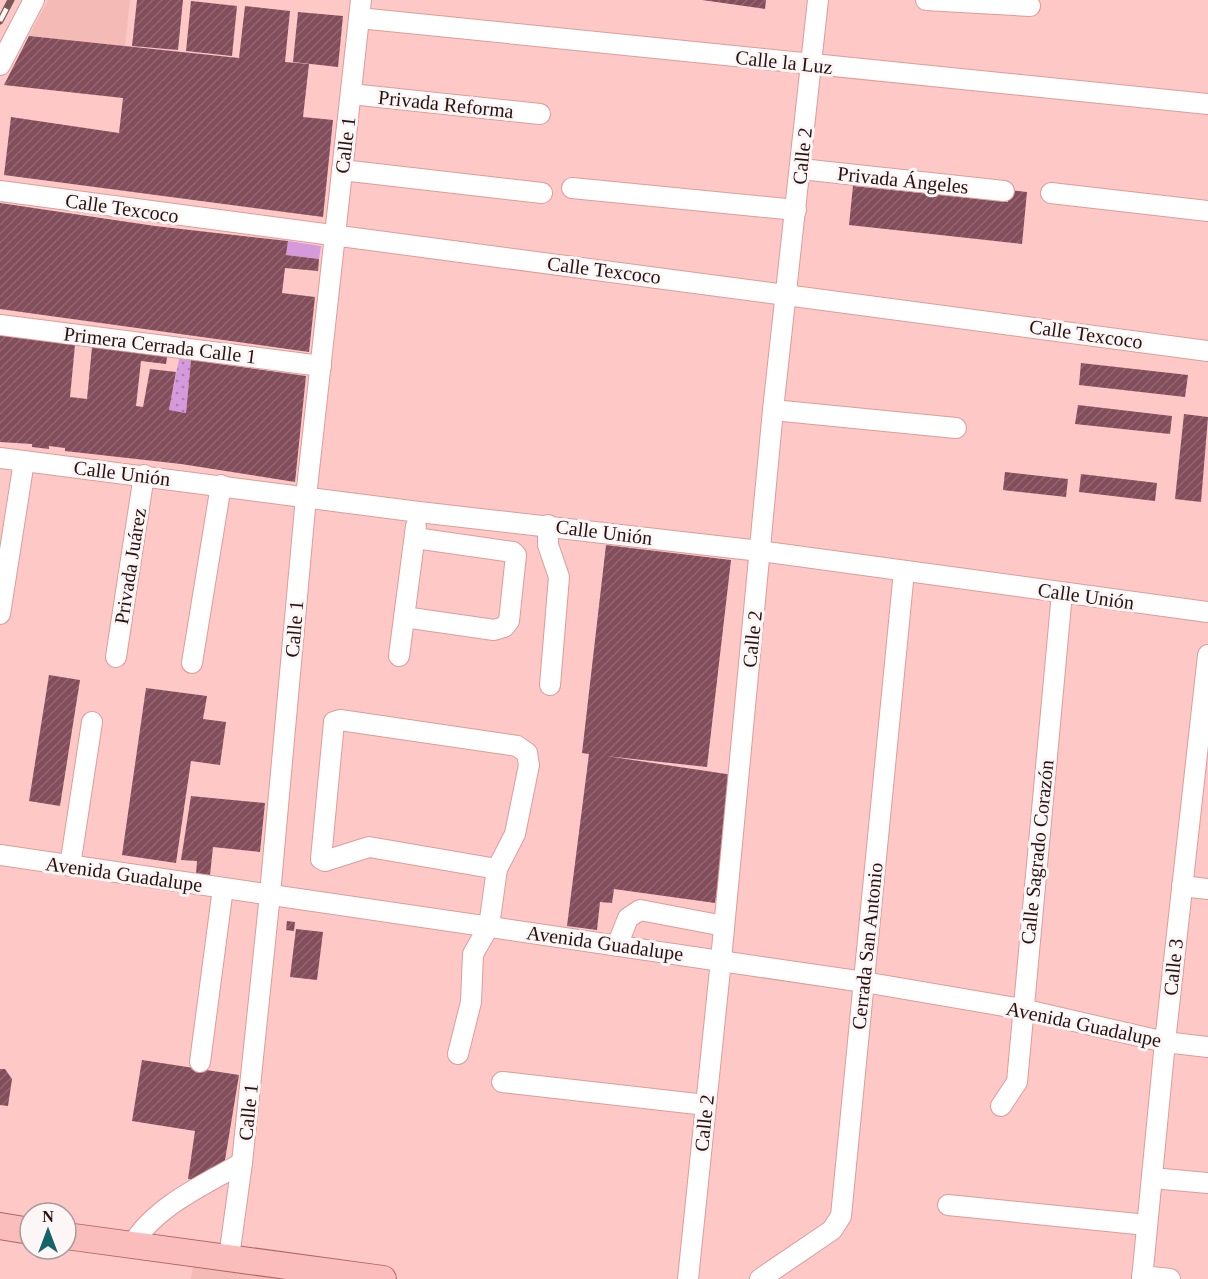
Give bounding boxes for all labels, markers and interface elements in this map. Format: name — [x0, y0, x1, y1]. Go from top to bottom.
street label: Calle la Luz — [734, 46, 834, 78]
street label: Privada Reforma — [377, 86, 515, 122]
street label: Calle 1 — [331, 115, 359, 175]
street label: Calle 2 — [788, 126, 816, 186]
street label: Privada Ángeles — [836, 162, 970, 199]
street label: Calle Texcoco — [64, 189, 180, 227]
street label: Calle Texcoco — [546, 252, 662, 288]
street label: Calle Texcoco — [1028, 315, 1144, 353]
street label: Primera Cerrada Calle 1 — [62, 322, 258, 368]
street label: Calle Unión — [72, 456, 172, 490]
street label: Privada Juárez — [110, 506, 150, 626]
street label: Calle Unión — [554, 515, 654, 549]
street label: Calle Unión — [1036, 578, 1136, 614]
street label: Calle 1 — [281, 600, 307, 658]
street label: Calle 2 — [738, 609, 766, 669]
street label: Calle Sagrado Corazón — [1016, 759, 1059, 945]
street label: Avenida Guadalupe — [44, 852, 204, 897]
street label: Cerrada San Antonio — [847, 861, 887, 1031]
street label: Avenida Guadalupe — [525, 921, 685, 966]
street label: Calle 3 — [1159, 937, 1187, 997]
street label: Avenida Guadalupe — [1004, 997, 1164, 1052]
street label: Calle 1 — [234, 1082, 262, 1142]
street label: Calle 2 — [690, 1093, 718, 1153]
north arrow — [18, 1201, 78, 1261]
text: N — [42, 1208, 54, 1225]

